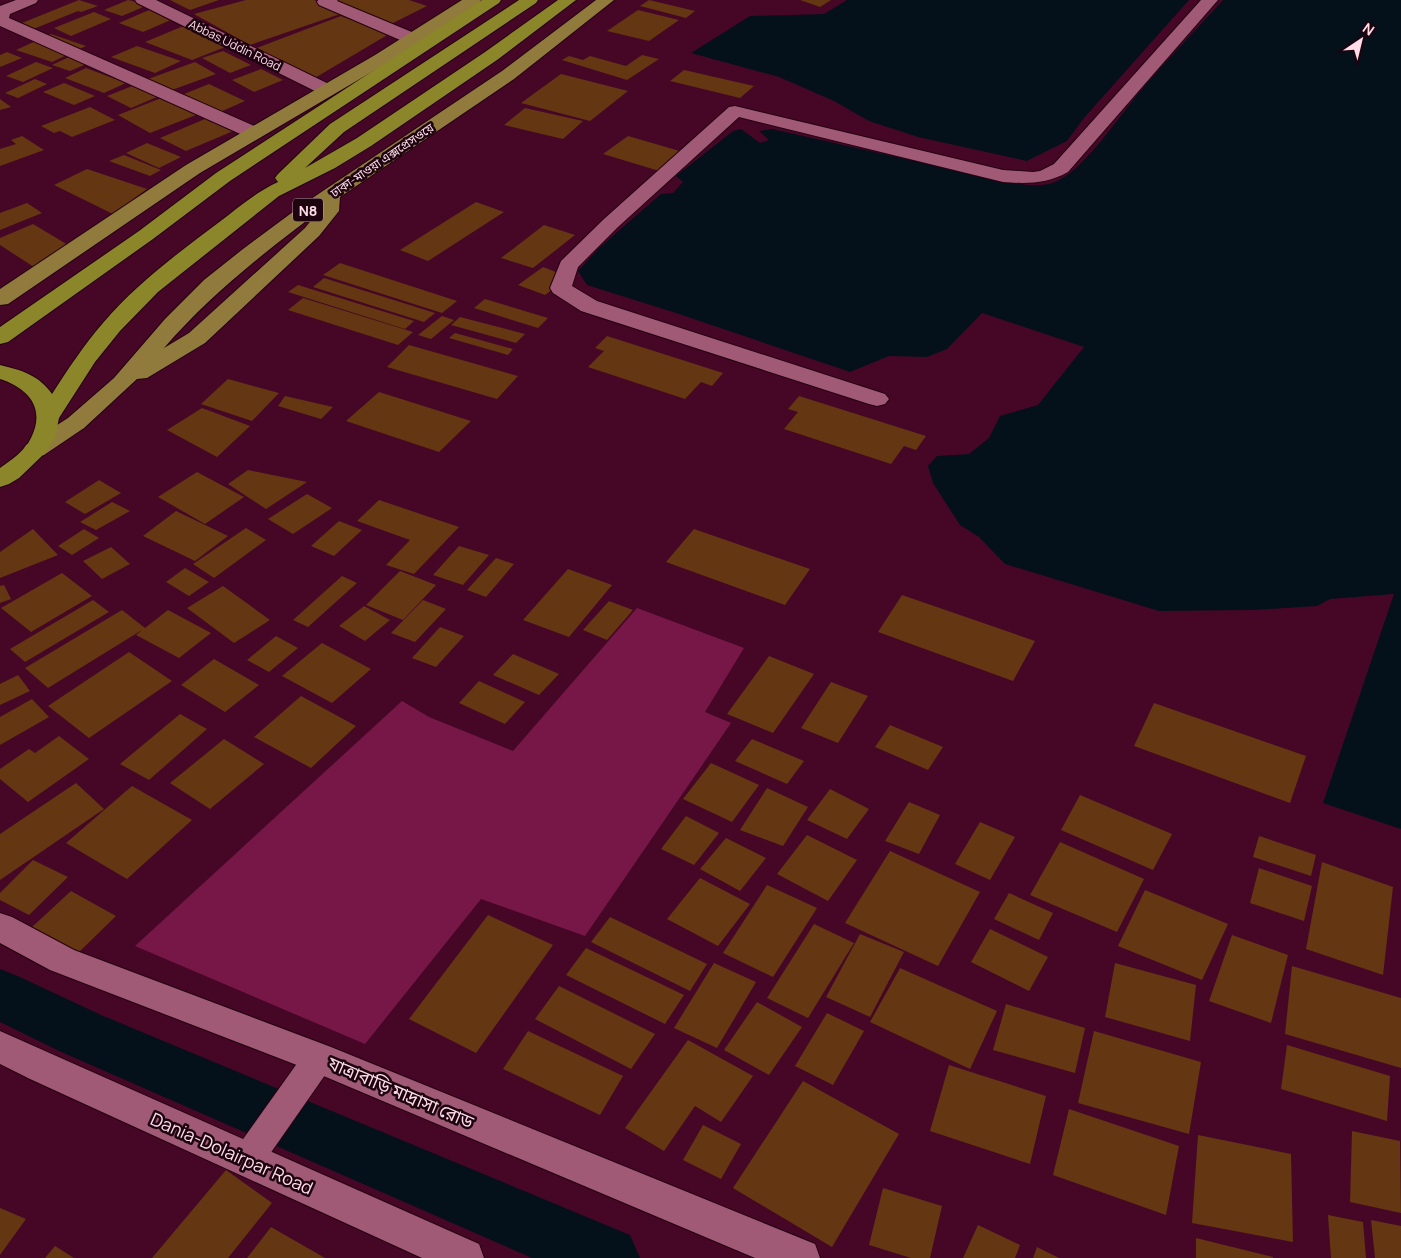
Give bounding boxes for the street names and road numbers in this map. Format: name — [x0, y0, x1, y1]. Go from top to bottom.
street label: Abbas Uddin Road — [186, 15, 284, 75]
street label: ঢাকা-মাওয়া এক্সপ্রেসওয়ে — [326, 119, 437, 202]
road number: N8 — [293, 198, 323, 222]
street label: যাত্রাবাড়ি মাদ্রাসা রোড — [324, 1050, 478, 1134]
street label: Dania-Dolairpar Road — [147, 1106, 317, 1200]

